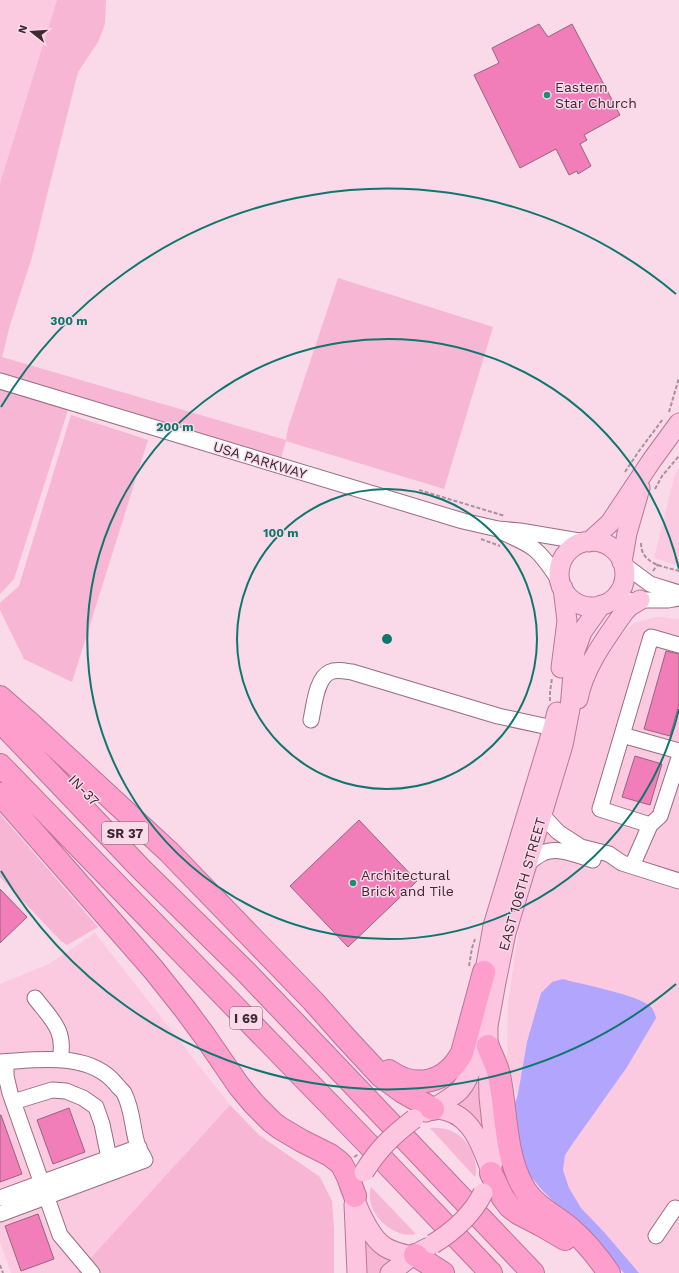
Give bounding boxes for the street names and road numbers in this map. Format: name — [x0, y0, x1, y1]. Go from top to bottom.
street label: USA PARKWAY — [211, 438, 309, 482]
street label: IN-37 — [65, 771, 103, 809]
street label: EAST 106TH STREET — [495, 815, 549, 953]
road number: SR 37 — [102, 822, 148, 844]
road number: I 69 — [230, 1007, 262, 1029]

